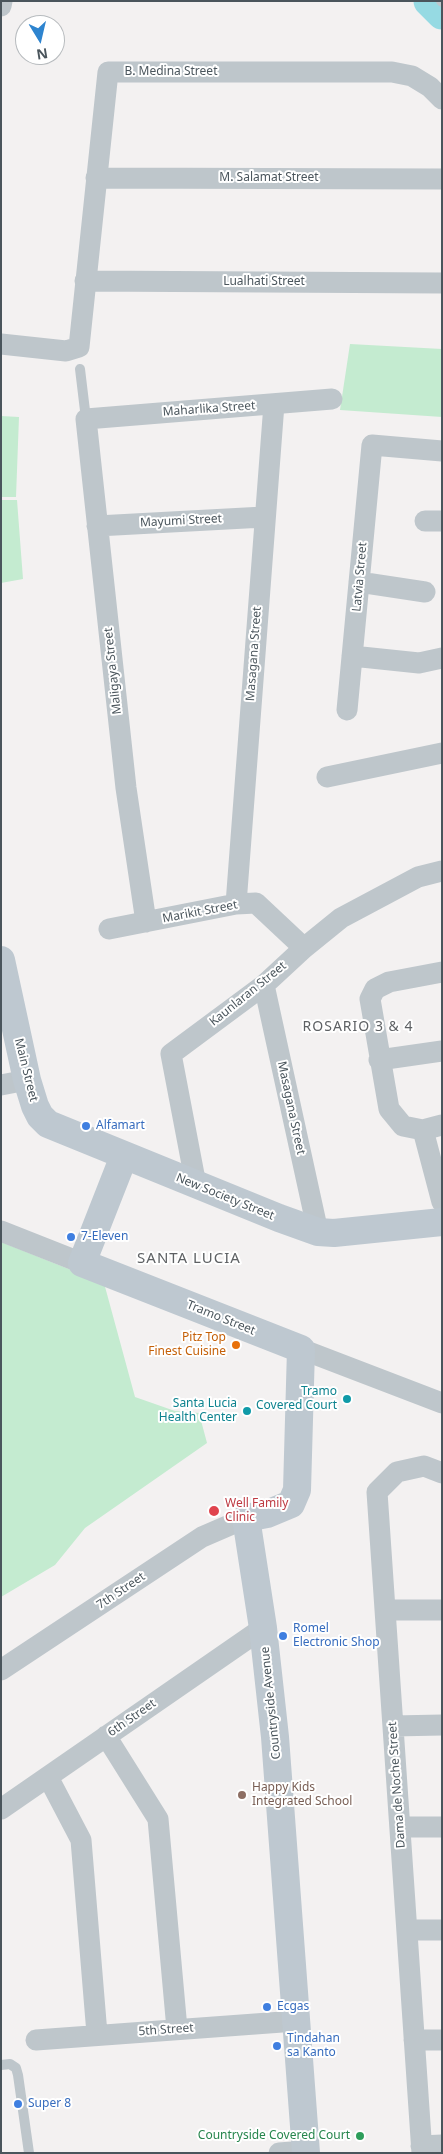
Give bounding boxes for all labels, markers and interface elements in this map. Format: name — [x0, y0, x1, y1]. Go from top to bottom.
north arrow — [15, 15, 65, 65]
text: N — [35, 44, 49, 65]
street label: B. Medina Street — [125, 65, 217, 79]
street label: M. Salamat Street — [219, 171, 319, 185]
street label: Lualhati Street — [223, 275, 305, 289]
street label: Maharlika Street — [162, 399, 256, 419]
street label: Mayumi Street — [140, 512, 222, 530]
street label: Latvia Street — [350, 542, 370, 612]
street label: Masagana Street — [244, 606, 264, 702]
street label: Maligaya Street — [101, 627, 125, 715]
street label: Marikit Street — [161, 898, 239, 926]
street label: Kaunlaran Street — [207, 959, 289, 1029]
district label: ROSARIO 3 & 4 — [301, 1019, 415, 1035]
street label: Main Street — [11, 1037, 41, 1103]
street label: Masagana Street — [274, 1060, 308, 1156]
place label: Alfamart — [96, 1119, 145, 1133]
marker: Alfamart — [80, 1120, 92, 1132]
street label: New Society Street — [174, 1171, 276, 1223]
place label: 7-Eleven — [81, 1230, 128, 1244]
marker: 7-Eleven — [65, 1231, 77, 1243]
district label: SANTA LUCIA — [136, 1250, 242, 1268]
street label: Tramo Street — [185, 1298, 257, 1338]
place label: Pitz Top Finest Cuisine — [148, 1331, 226, 1359]
marker: Pitz Top Finest Cuisine — [230, 1339, 242, 1351]
place label: Tramo Covered Court — [256, 1385, 337, 1413]
marker: Tramo Covered Court — [341, 1393, 353, 1405]
place label: Santa Lucia Health Center — [159, 1397, 237, 1425]
marker: Santa Lucia Health Center — [241, 1405, 253, 1417]
place label: Well Family Clinic — [225, 1497, 288, 1525]
marker: Well Family Clinic — [207, 1504, 221, 1518]
street label: 7th Street — [94, 1570, 148, 1612]
place label: Romel Electronic Shop — [293, 1622, 380, 1650]
marker: Romel Electronic Shop — [277, 1630, 289, 1642]
street label: Countryside Avenue — [258, 1646, 284, 1760]
street label: 6th Street — [105, 1696, 159, 1740]
street label: Dama de Noche Street — [385, 1721, 409, 1849]
place label: Happy Kids Integrated School — [252, 1781, 352, 1809]
marker: Happy Kids Integrated School — [236, 1789, 248, 1801]
place label: Ecgas — [277, 2000, 309, 2014]
marker: Ecgas — [261, 2001, 273, 2013]
street label: 5th Street — [138, 2021, 194, 2039]
place label: Tindahan sa Kanto — [287, 2032, 340, 2060]
marker: Tindahan sa Kanto — [271, 2040, 283, 2052]
place label: Super 8 — [28, 2097, 71, 2111]
marker: Super 8 — [12, 2098, 24, 2110]
place label: Countryside Covered Court — [198, 2129, 350, 2143]
marker: Countryside Covered Court — [354, 2130, 366, 2142]

